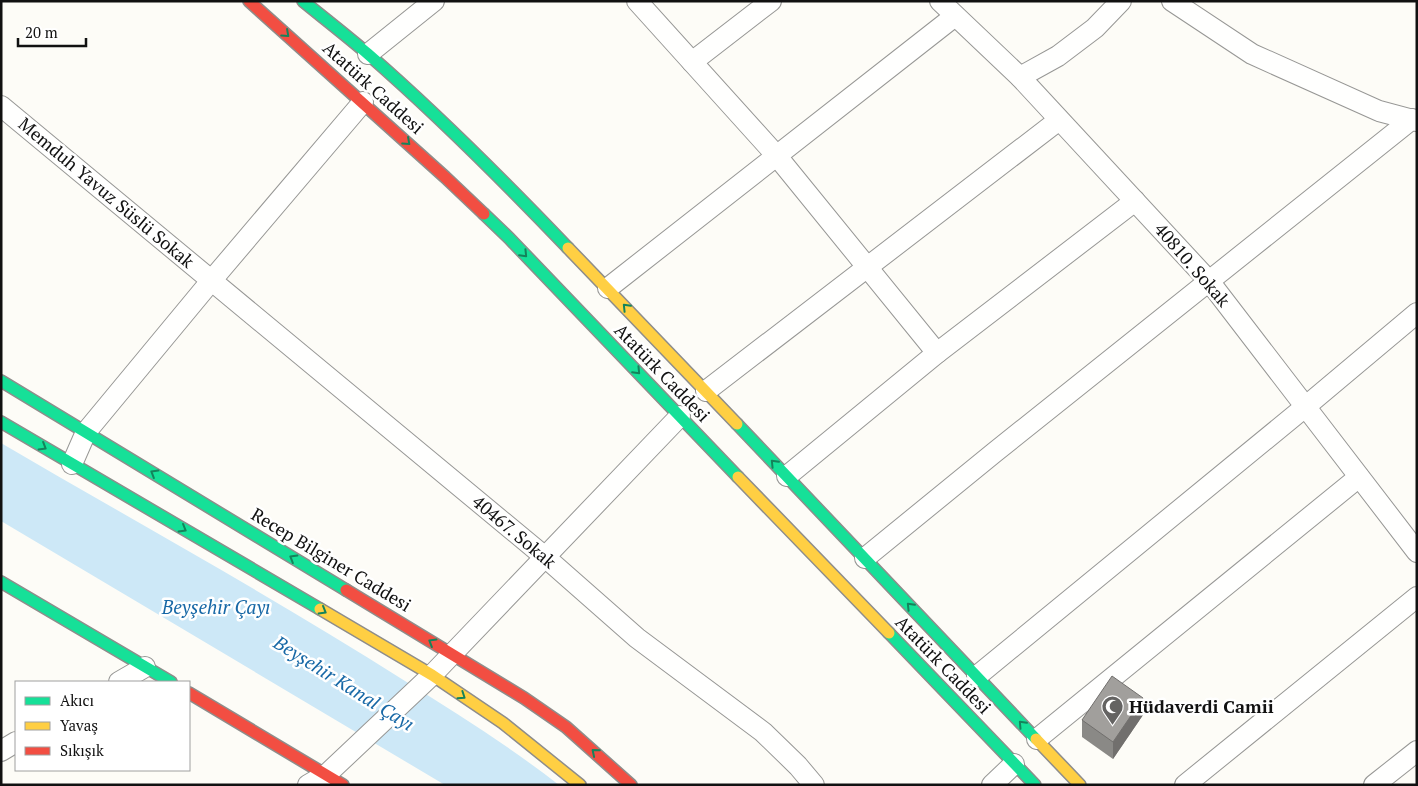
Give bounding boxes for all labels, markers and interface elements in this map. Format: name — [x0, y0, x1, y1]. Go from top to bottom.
scale bar — [18, 15, 85, 47]
text: 20 m — [25, 22, 58, 42]
one-way arrow — [280, 28, 289, 37]
street label: Atatürk Caddesi — [318, 36, 429, 139]
street label: Memduh Yavuz Süslü Sokak — [14, 112, 200, 273]
one-way arrow — [401, 136, 410, 145]
street label: 40810. Sokak — [1150, 217, 1236, 312]
one-way arrow — [518, 248, 527, 257]
one-way arrow — [623, 304, 632, 313]
street label: Atatürk Caddesi — [610, 318, 716, 427]
one-way arrow — [631, 366, 640, 375]
one-way arrow — [38, 440, 47, 450]
one-way arrow — [771, 459, 780, 468]
one-way arrow — [150, 470, 159, 480]
street label: 40467. Sokak — [468, 489, 562, 574]
street label: Recep Bilginer Caddesi — [247, 502, 416, 616]
one-way arrow — [178, 523, 187, 533]
one-way arrow — [289, 554, 298, 564]
water label: Beyşehir Çayı — [161, 594, 270, 619]
one-way arrow — [907, 603, 916, 612]
one-way arrow — [318, 605, 327, 615]
street label: Atatürk Caddesi — [891, 610, 997, 719]
water label: Beyşehir Kanal Çayı — [268, 629, 419, 736]
one-way arrow — [428, 639, 437, 649]
legend — [15, 681, 190, 771]
text: Akıcı — [60, 690, 94, 710]
one-way arrow — [456, 690, 466, 699]
place label: Hüdaverdi Camii — [1129, 694, 1274, 718]
mosque icon: Hüdaverdi Camii — [1101, 695, 1125, 726]
text: Yavaş — [60, 715, 98, 735]
one-way arrow — [1019, 720, 1028, 729]
text: Sıkışık — [60, 740, 104, 760]
one-way arrow — [592, 749, 601, 758]

